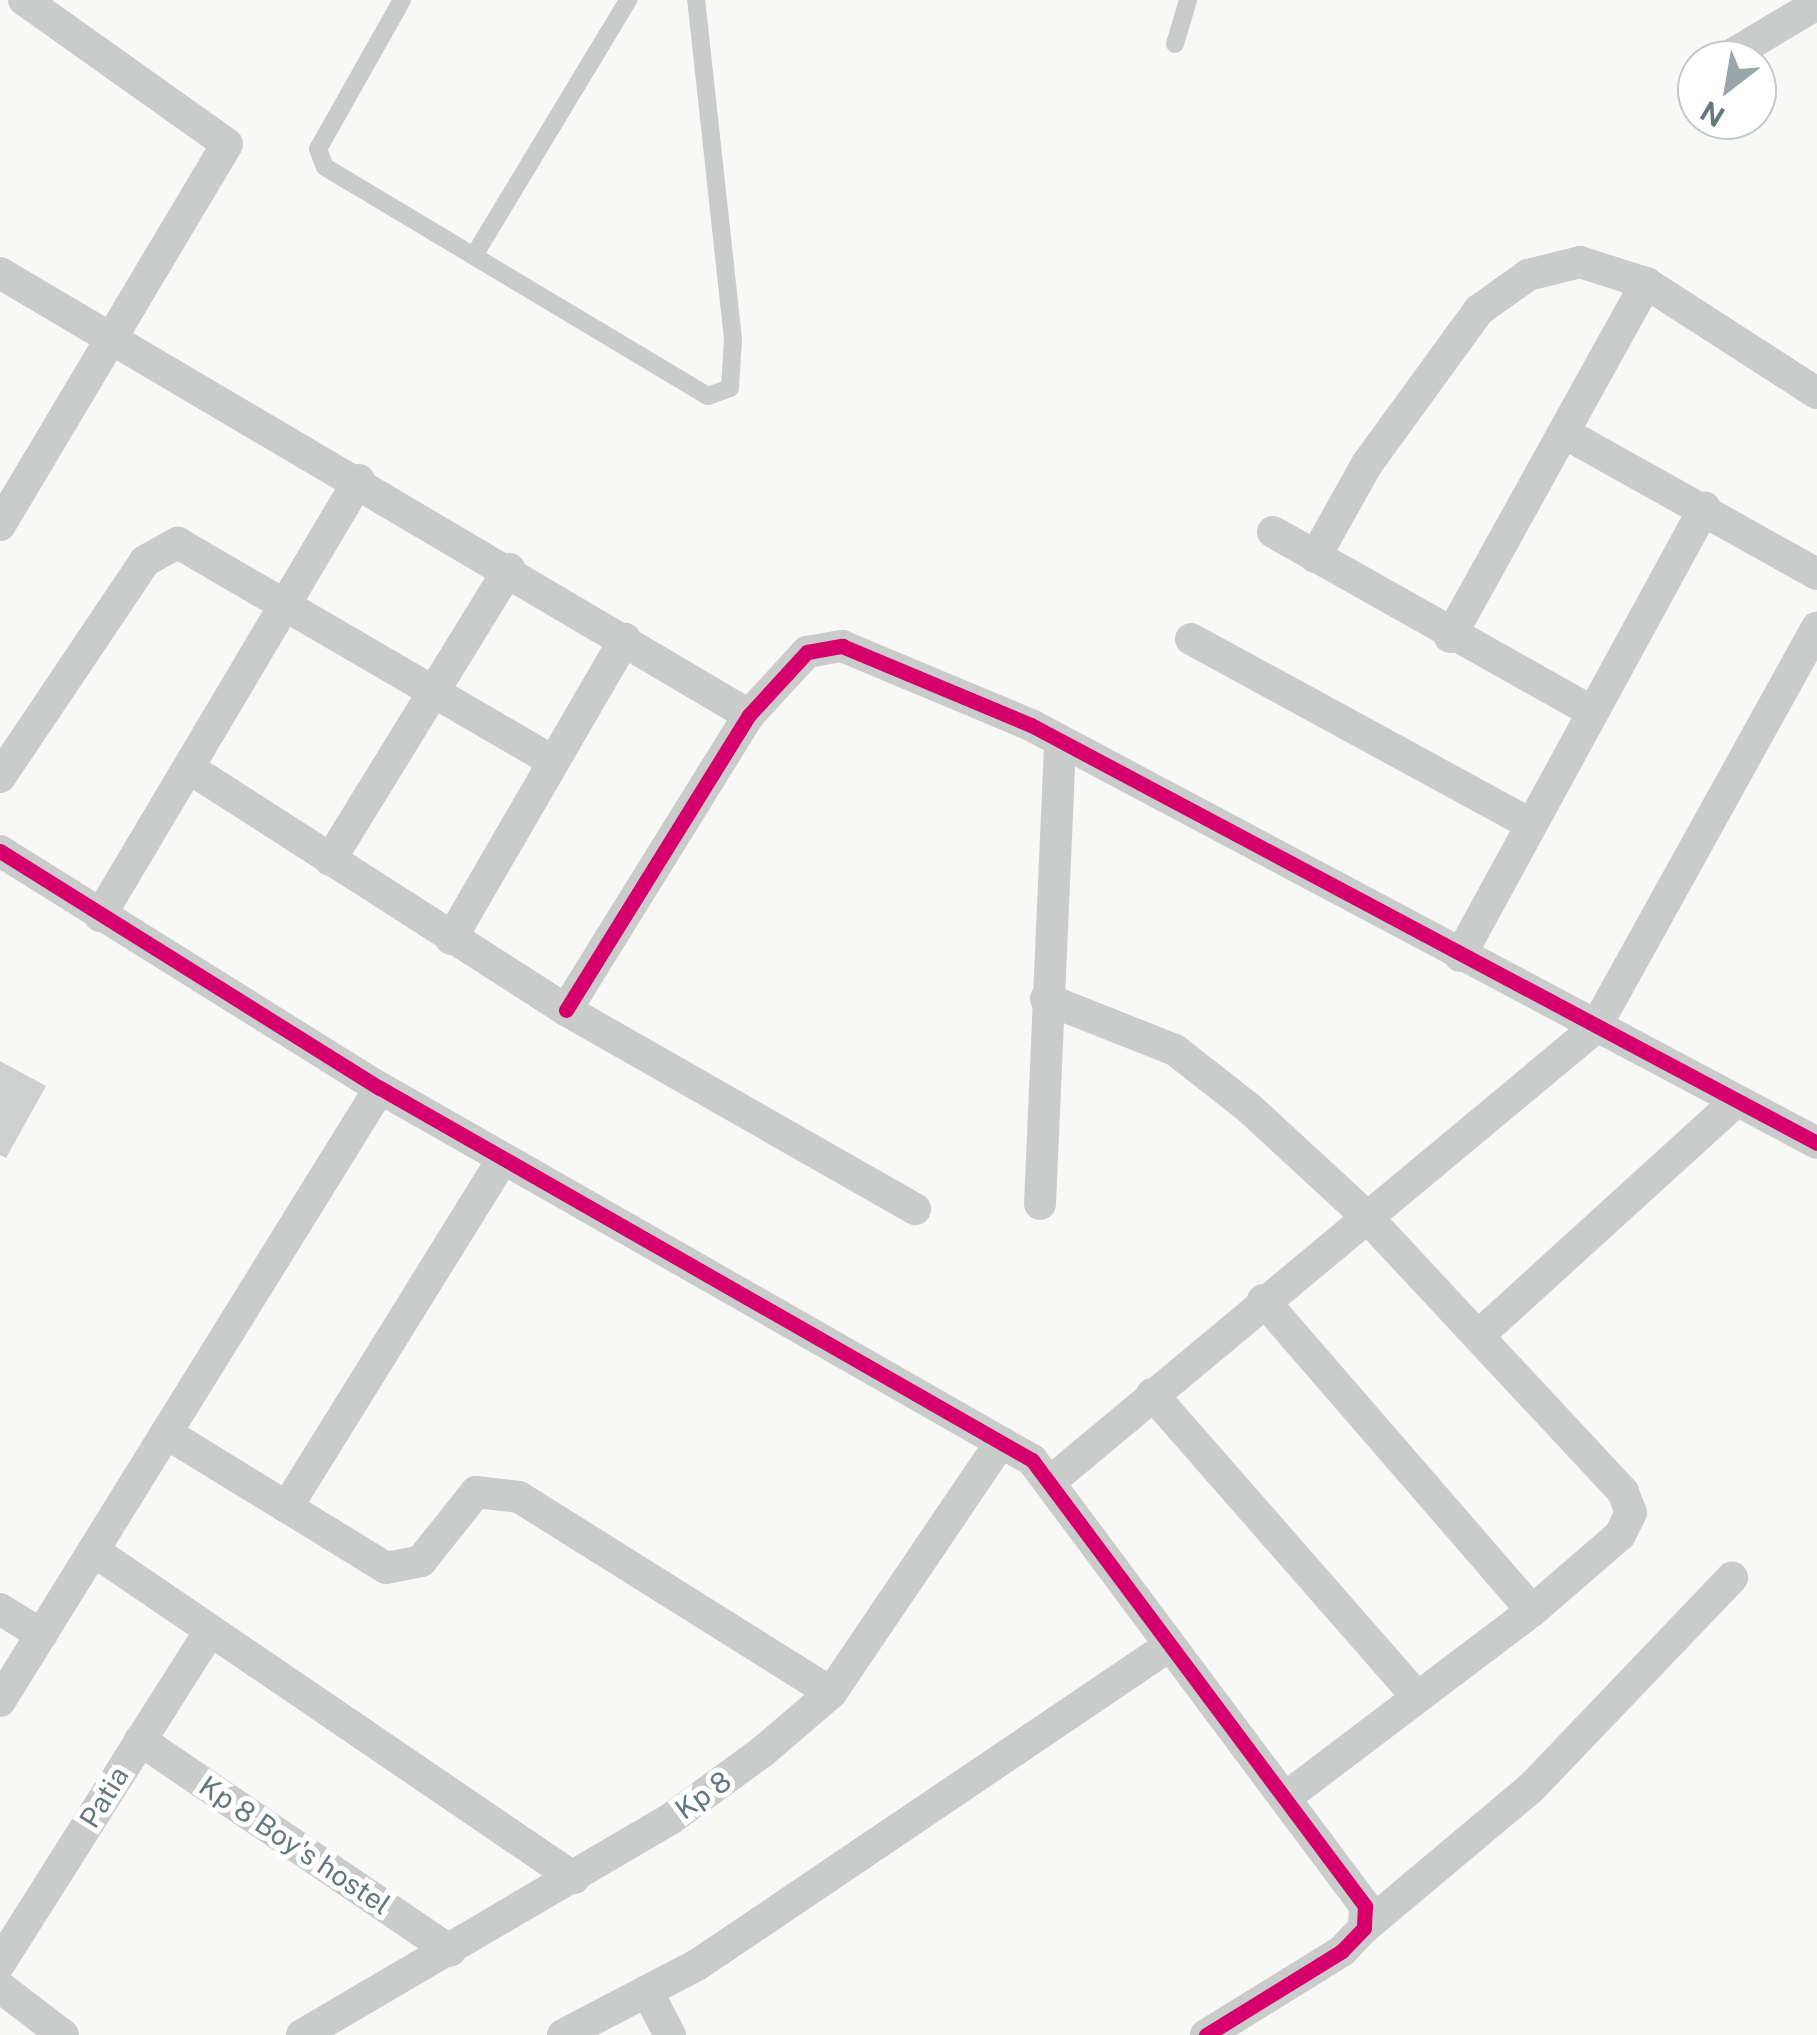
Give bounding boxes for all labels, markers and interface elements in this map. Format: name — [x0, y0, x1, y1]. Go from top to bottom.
north arrow — [1677, 40, 1777, 140]
text: N — [1694, 95, 1730, 134]
street label: Patia — [72, 1760, 136, 1834]
street label: Kp 8 — [669, 1764, 737, 1826]
street label: Kp 8 Boy's hostel — [193, 1769, 397, 1921]

